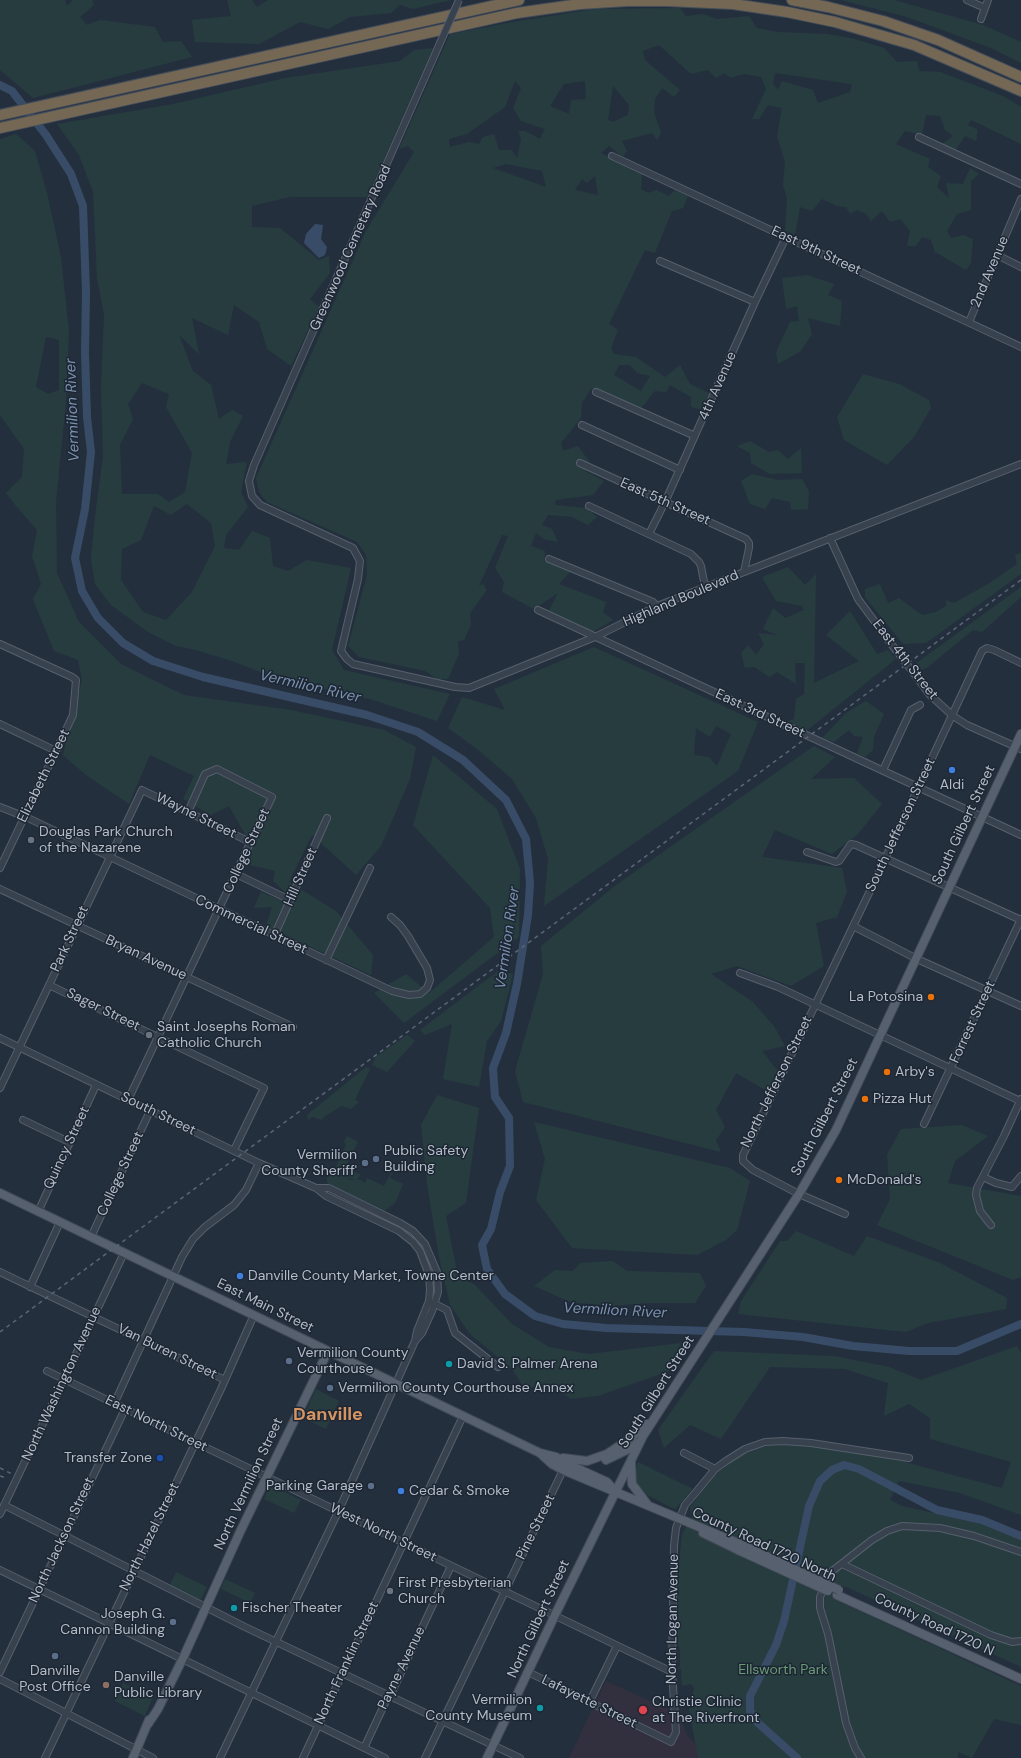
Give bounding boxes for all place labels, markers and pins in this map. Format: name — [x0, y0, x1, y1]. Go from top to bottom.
marker: Aldi — [947, 765, 957, 775]
place label: Aldi — [940, 777, 964, 793]
place label: Douglas Park Church of the Nazarene — [39, 824, 173, 856]
marker: Douglas Park Church of the Nazarene — [26, 835, 36, 845]
place label: La Potosina — [849, 989, 923, 1005]
marker: La Potosina — [926, 992, 936, 1002]
place label: Saint Josephs Roman Catholic Church — [157, 1019, 296, 1052]
marker: Saint Josephs Roman Catholic Church — [144, 1030, 154, 1040]
place label: Arby's — [895, 1064, 935, 1080]
marker: Arby's — [882, 1067, 892, 1077]
place label: Pizza Hut — [873, 1091, 932, 1107]
marker: Pizza Hut — [860, 1094, 870, 1104]
place label: Public Safety Building — [384, 1143, 468, 1176]
place label: Vermilion County Sheriff' — [261, 1147, 357, 1180]
marker: Public Safety Building — [371, 1154, 381, 1164]
marker: Vermilion County Sheriff' — [360, 1158, 370, 1168]
place label: McDonald's — [847, 1172, 922, 1188]
marker: McDonald's — [834, 1175, 844, 1185]
place label: Danville County Market, Towne Center — [248, 1268, 494, 1284]
marker: Danville County Market, Towne Center — [235, 1271, 245, 1281]
place label: Vermilion County Courthouse — [297, 1345, 409, 1378]
marker: Vermilion County Courthouse — [284, 1356, 294, 1366]
place label: David S. Palmer Arena — [457, 1356, 598, 1372]
marker: David S. Palmer Arena — [444, 1359, 454, 1369]
place label: Vermilion County Courthouse Annex — [338, 1380, 573, 1396]
marker: Vermilion County Courthouse Annex — [325, 1383, 335, 1393]
place label: Transfer Zone — [64, 1450, 152, 1466]
marker: Transfer Zone — [155, 1453, 165, 1463]
place label: Parking Garage — [266, 1478, 363, 1494]
marker: Parking Garage — [366, 1481, 376, 1491]
place label: Cedar & Smoke — [409, 1483, 510, 1499]
marker: Cedar & Smoke — [396, 1486, 406, 1496]
place label: First Presbyterian Church — [398, 1575, 511, 1608]
marker: First Presbyterian Church — [385, 1586, 395, 1596]
place label: Fischer Theater — [242, 1600, 342, 1616]
marker: Fischer Theater — [229, 1603, 239, 1613]
place label: Joseph G. Cannon Building — [60, 1606, 165, 1638]
marker: Joseph G. Cannon Building — [168, 1617, 178, 1627]
marker: Danville Post Office — [50, 1651, 60, 1661]
place label: Danville Post Office — [19, 1663, 91, 1696]
place label: Danville Public Library — [114, 1669, 202, 1702]
marker: Danville Public Library — [101, 1680, 111, 1690]
place label: Vermilion County Museum — [425, 1692, 532, 1724]
place label: Christie Clinic at The Riverfront — [652, 1694, 760, 1726]
marker: Vermilion County Museum — [535, 1703, 545, 1713]
marker: Christie Clinic at The Riverfront — [637, 1704, 649, 1716]

